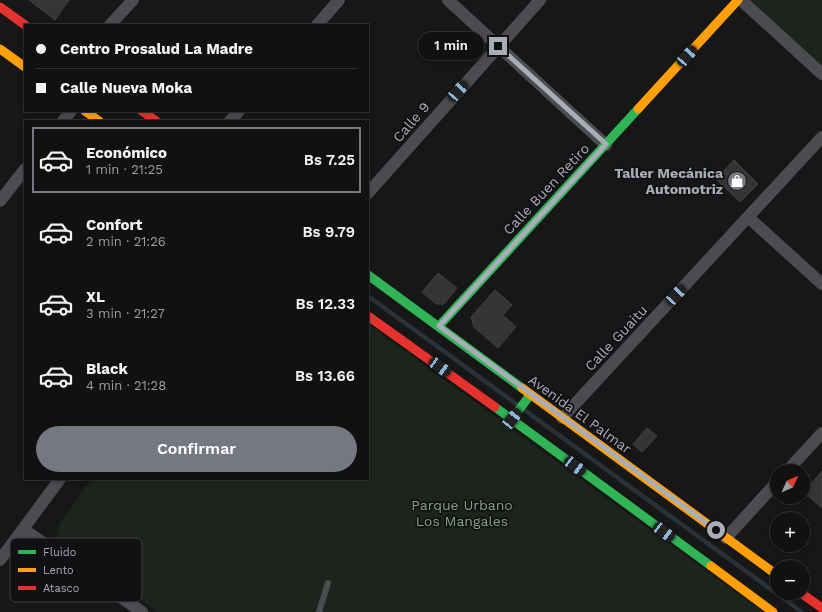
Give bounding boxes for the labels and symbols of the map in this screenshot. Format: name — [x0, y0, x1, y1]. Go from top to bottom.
callout: 1 min — [418, 32, 484, 60]
route end — [489, 37, 507, 55]
car — [675, 43, 699, 69]
car — [446, 78, 470, 104]
street label: Calle 9 — [389, 99, 433, 145]
street label: Calle Buen Retiro — [500, 140, 592, 238]
place label: Taller Mecánica Automotriz — [614, 165, 724, 197]
shop icon: Taller Mecánica Automotriz — [726, 170, 748, 192]
car — [663, 282, 689, 308]
street label: Calle Guaitu — [582, 302, 650, 374]
car — [427, 355, 453, 379]
street label: Avenida El Palmar — [526, 371, 635, 457]
car — [500, 406, 524, 432]
car — [562, 454, 588, 478]
north arrow — [770, 464, 810, 504]
park label: Parque Urbano Los Mangales — [411, 497, 513, 529]
car — [651, 520, 677, 544]
route start — [707, 521, 725, 539]
legend — [10, 538, 142, 602]
text: Fluido — [43, 546, 76, 559]
text: Lento — [43, 564, 74, 577]
text: Atasco — [43, 582, 79, 595]

